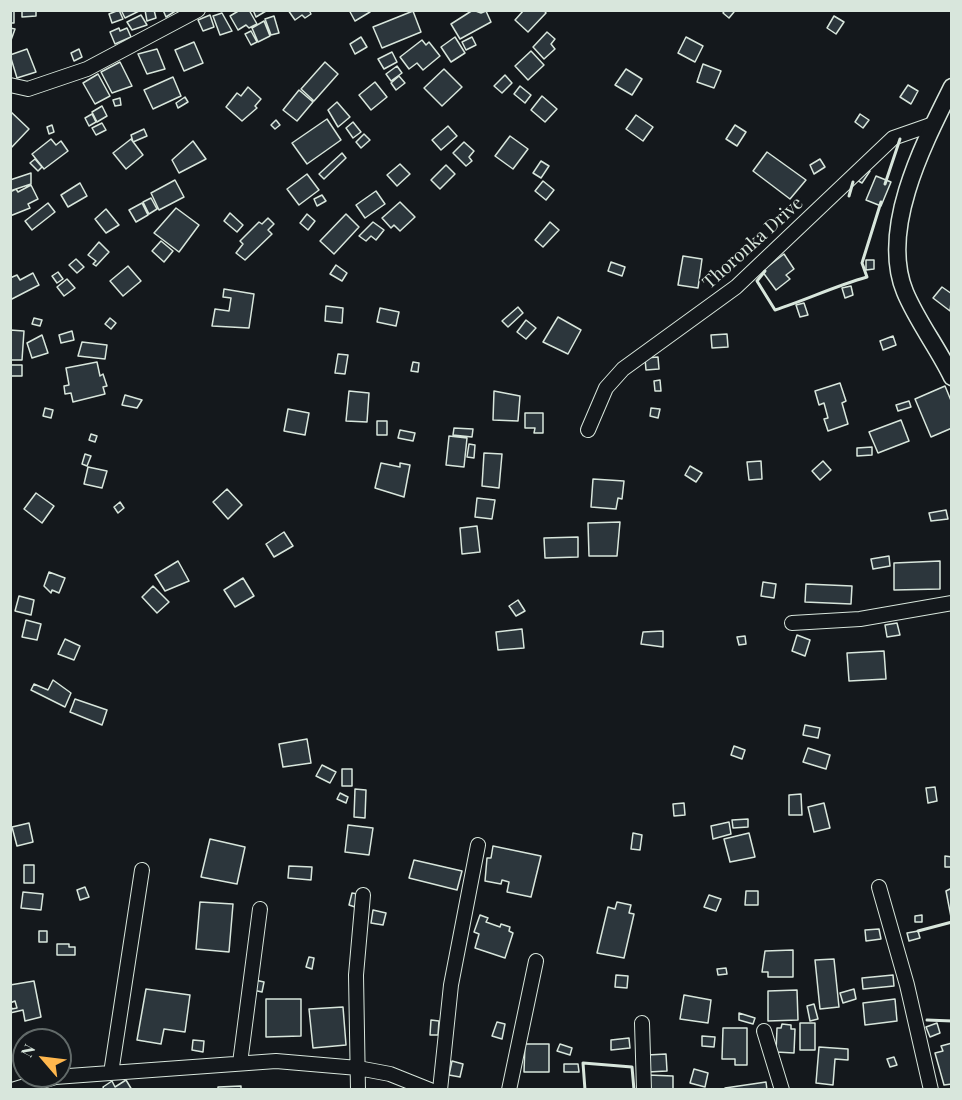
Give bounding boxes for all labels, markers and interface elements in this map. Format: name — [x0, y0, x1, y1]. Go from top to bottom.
street label: Thoronka Drive — [699, 192, 807, 294]
north arrow — [12, 1028, 72, 1088]
text: N — [15, 1040, 39, 1060]

